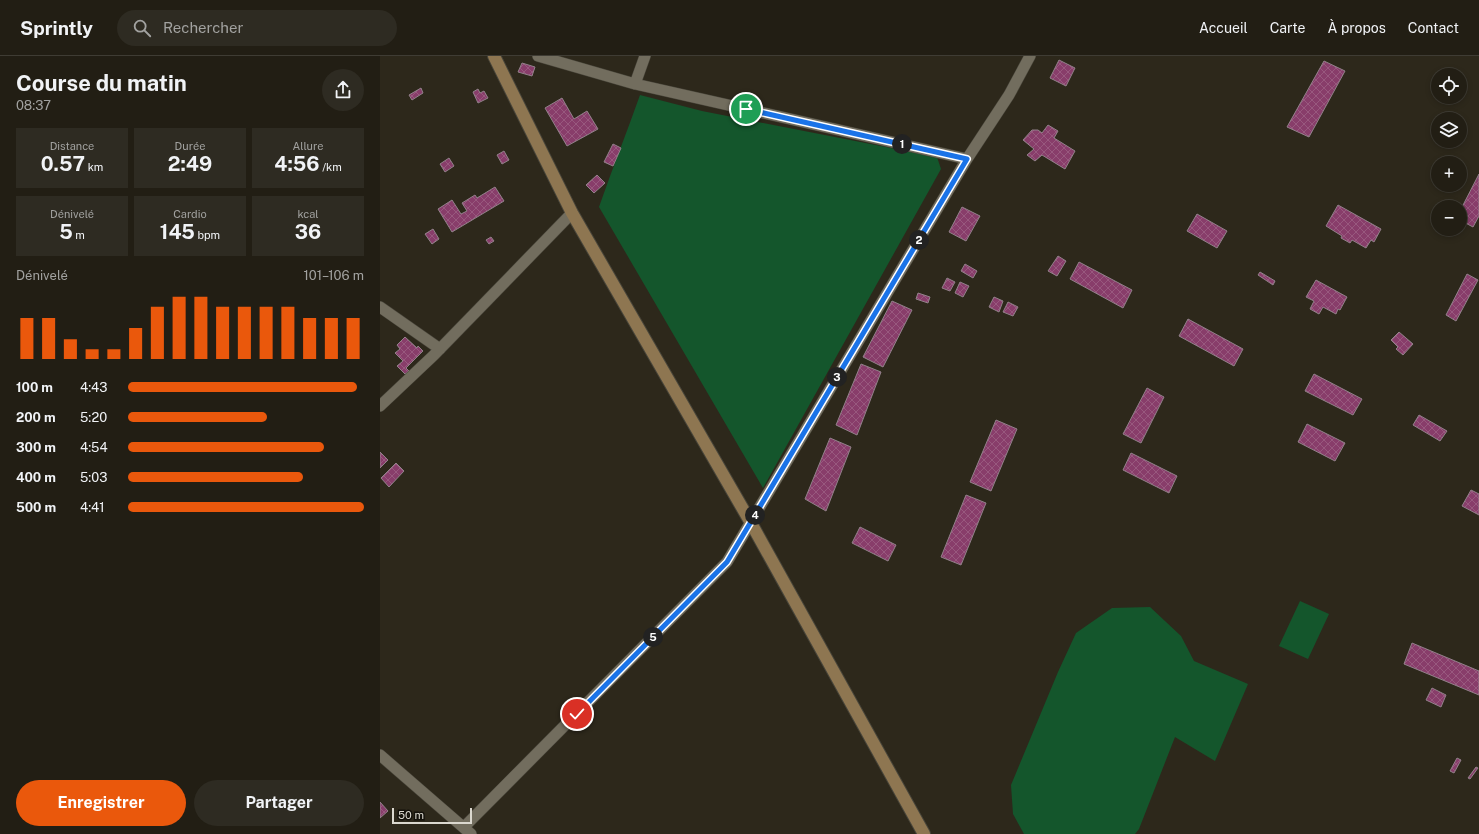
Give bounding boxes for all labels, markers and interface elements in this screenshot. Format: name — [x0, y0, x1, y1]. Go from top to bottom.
search box — [117, 10, 397, 46]
text: Sprintly — [20, 17, 93, 39]
icon: search — [131, 17, 153, 39]
text: Rechercher — [163, 19, 243, 36]
text: Accueil — [1199, 20, 1248, 36]
text: Carte — [1270, 20, 1306, 36]
text: À propos — [1328, 20, 1386, 36]
text: Contact — [1408, 20, 1459, 36]
map controls — [1431, 68, 1467, 236]
button: locate — [1431, 68, 1467, 104]
button: share — [322, 69, 364, 111]
text: Course du matin — [16, 70, 187, 96]
pin — [729, 92, 763, 126]
text: 08:37 — [16, 98, 51, 113]
icon: arrive — [735, 98, 757, 120]
button: layers — [1431, 112, 1467, 148]
pin: 1 — [892, 134, 912, 154]
text: 1 — [900, 138, 904, 150]
text: Distance — [50, 140, 94, 152]
text: Durée — [175, 140, 205, 152]
text: Allure — [292, 140, 324, 152]
text: 0.57 — [41, 152, 85, 176]
text: 2:49 — [168, 152, 212, 176]
text: 4:56 — [274, 152, 320, 176]
button: + — [1431, 156, 1467, 192]
text: km — [85, 161, 103, 173]
text: /km — [320, 161, 342, 173]
button: − — [1431, 200, 1467, 236]
text: Dénivelé — [50, 208, 94, 220]
text: Cardio — [173, 208, 207, 220]
text: kcal — [297, 208, 319, 220]
text: 5 — [59, 220, 73, 244]
text: 145 — [160, 220, 195, 244]
text: 36 — [295, 220, 321, 244]
text: m — [73, 229, 85, 241]
text: bpm — [195, 229, 220, 241]
pin: 2 — [909, 230, 929, 250]
text: 2 — [916, 234, 923, 246]
text: Dénivelé — [16, 268, 68, 283]
text: 101–106 m — [304, 268, 364, 283]
pin: 3 — [827, 367, 847, 387]
text: 3 — [833, 371, 841, 383]
text: 100 m — [16, 380, 53, 395]
text: 4:43 — [80, 380, 107, 395]
text: 200 m — [16, 410, 56, 425]
text: 5:20 — [80, 410, 107, 425]
text: 300 m — [16, 440, 56, 455]
text: 4:54 — [80, 440, 108, 455]
text: 400 m — [16, 470, 56, 485]
text: 5:03 — [80, 470, 107, 485]
text: 500 m — [16, 500, 56, 515]
text: 4:41 — [80, 500, 104, 515]
pin: 4 — [745, 505, 765, 525]
text: 4 — [751, 509, 759, 521]
pin: 5 — [643, 627, 663, 647]
text: 5 — [649, 631, 657, 643]
pin — [560, 697, 594, 731]
icon: check — [566, 703, 588, 725]
button: Enregistrer — [16, 780, 186, 826]
button: Partager — [194, 780, 364, 826]
scale bar — [392, 806, 472, 825]
text: 50 m — [398, 809, 424, 821]

